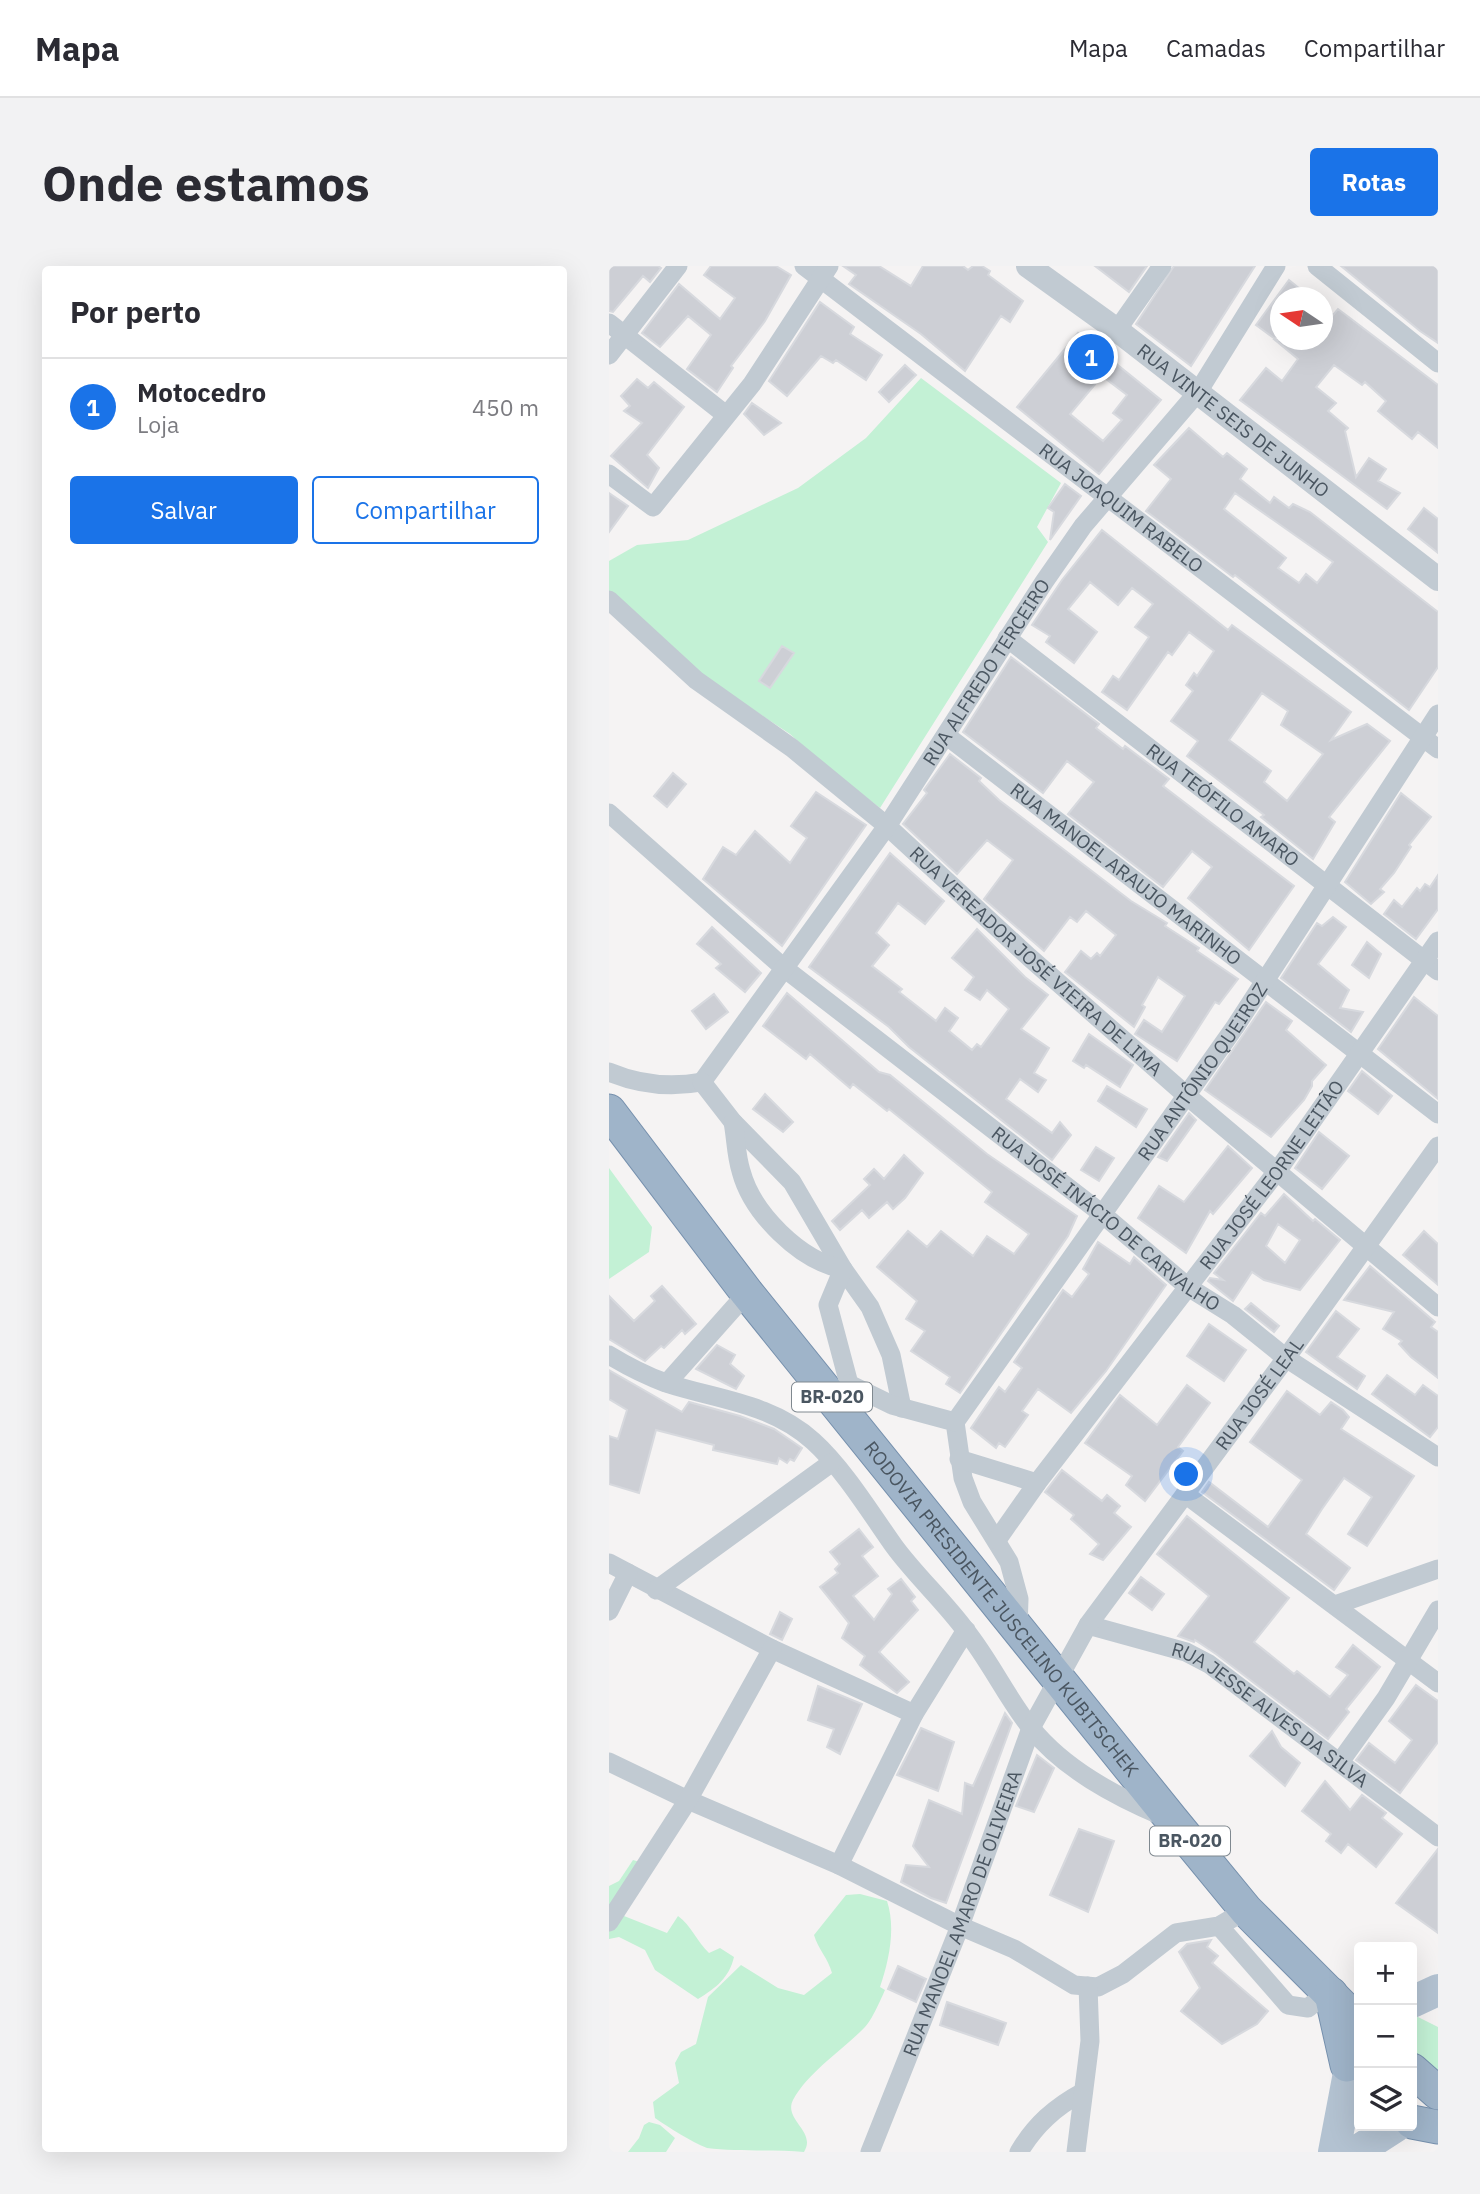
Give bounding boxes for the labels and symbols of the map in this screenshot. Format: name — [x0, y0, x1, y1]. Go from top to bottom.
north arrow — [1270, 287, 1333, 350]
pin: 1 — [1068, 331, 1114, 383]
street label: RUA VINTE SEIS DE JUNHO — [1133, 338, 1334, 502]
street label: RUA JOAQUIM RABELO — [1035, 438, 1208, 578]
street label: RUA ALFREDO TERCEIRO — [917, 574, 1055, 770]
street label: RUA TEÓFILO AMARO — [1142, 738, 1304, 872]
street label: RUA MANOEL ARAUJO MARINHO — [1006, 777, 1246, 970]
street label: RUA VEREADOR JOSÉ VIEIRA DE LIMA — [905, 841, 1168, 1081]
street label: RUA ANTÔNIO QUEIROZ — [1132, 978, 1272, 1165]
street label: RUA JOSÉ LEORNE LEITÃO — [1194, 1075, 1349, 1274]
street label: RUA JOSÉ INÁCIO DE CARVALHO — [987, 1121, 1225, 1316]
street label: RUA JOSÉ LEAL — [1210, 1333, 1309, 1455]
road number: BR-020 — [792, 1382, 872, 1412]
street label: RODOVIA PRESIDENTE JUSCELINO KUBITSCHEK — [859, 1436, 1144, 1781]
your location — [1169, 1457, 1203, 1491]
street label: RUA JESSE ALVES DA SILVA — [1169, 1637, 1374, 1792]
street label: RUA MANOEL AMARO DE OLIVEIRA — [897, 1767, 1027, 2060]
road number: BR-020 — [1150, 1826, 1230, 1856]

